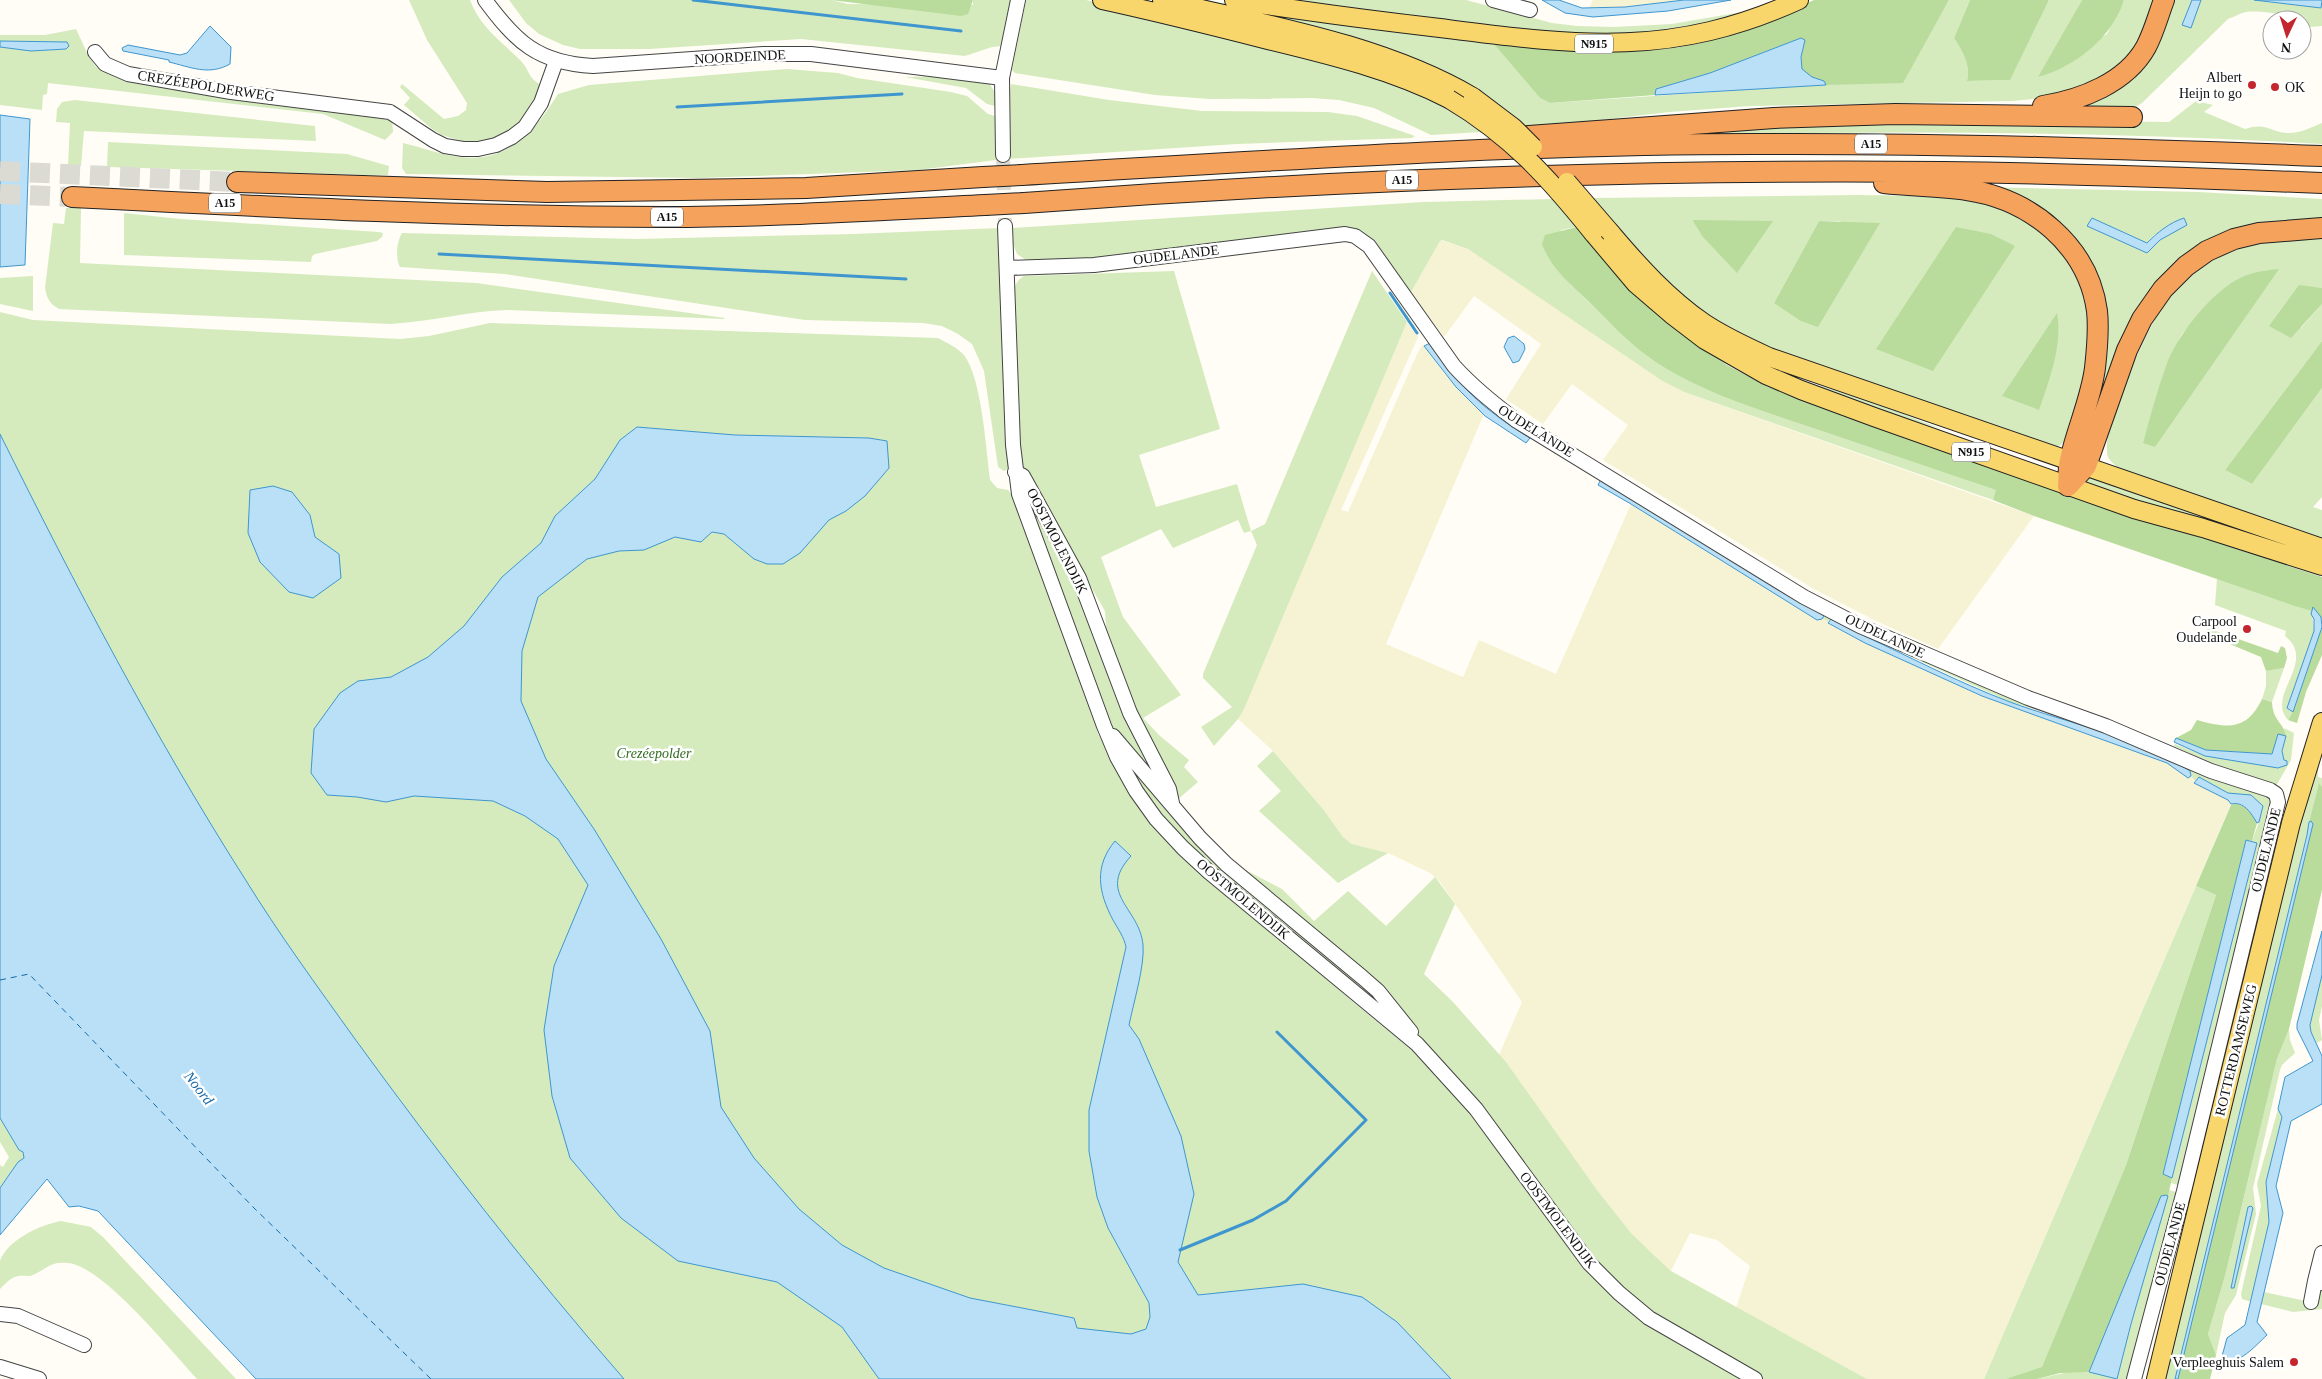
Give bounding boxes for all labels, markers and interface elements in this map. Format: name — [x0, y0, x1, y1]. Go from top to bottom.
north arrow — [2262, 10, 2312, 60]
road number: N915 — [1575, 34, 1613, 54]
text: N — [2281, 40, 2292, 55]
street label: NOORDEINDE — [694, 47, 786, 67]
street label: CREZÉEPOLDERWEG — [136, 67, 276, 104]
place label: Albert Heijn to go — [2179, 70, 2242, 101]
marker: Albert Heijn to go — [2246, 79, 2258, 91]
place label: OK — [2285, 80, 2305, 95]
marker: OK — [2269, 81, 2281, 93]
road number: A15 — [1855, 134, 1887, 154]
road number: A15 — [1386, 170, 1418, 190]
road number: A15 — [209, 194, 241, 212]
road number: A15 — [651, 208, 683, 226]
street label: OUDELANDE — [1132, 242, 1220, 268]
street label: OUDELANDE — [1495, 402, 1577, 460]
road number: N915 — [1952, 442, 1990, 462]
street label: OOSTMOLENDIJK — [1024, 486, 1090, 596]
street label: OUDELANDE — [1843, 611, 1927, 661]
place label: Carpool Oudelande — [2176, 614, 2237, 645]
marker: Carpool Oudelande — [2241, 623, 2253, 635]
park label: Crezéepolder — [617, 746, 692, 761]
street label: OUDELANDE — [2248, 806, 2284, 894]
street label: OOSTMOLENDIJK — [1193, 856, 1293, 942]
street label: ROTTERDAMSEWEG — [2212, 983, 2260, 1117]
water label: Noord — [180, 1067, 217, 1108]
street label: OOSTMOLENDIJK — [1517, 1169, 1599, 1271]
street label: OUDELANDE — [2152, 1200, 2188, 1288]
place label: Verpleeghuis Salem — [2172, 1355, 2284, 1370]
marker: Verpleeghuis Salem — [2288, 1356, 2300, 1368]

